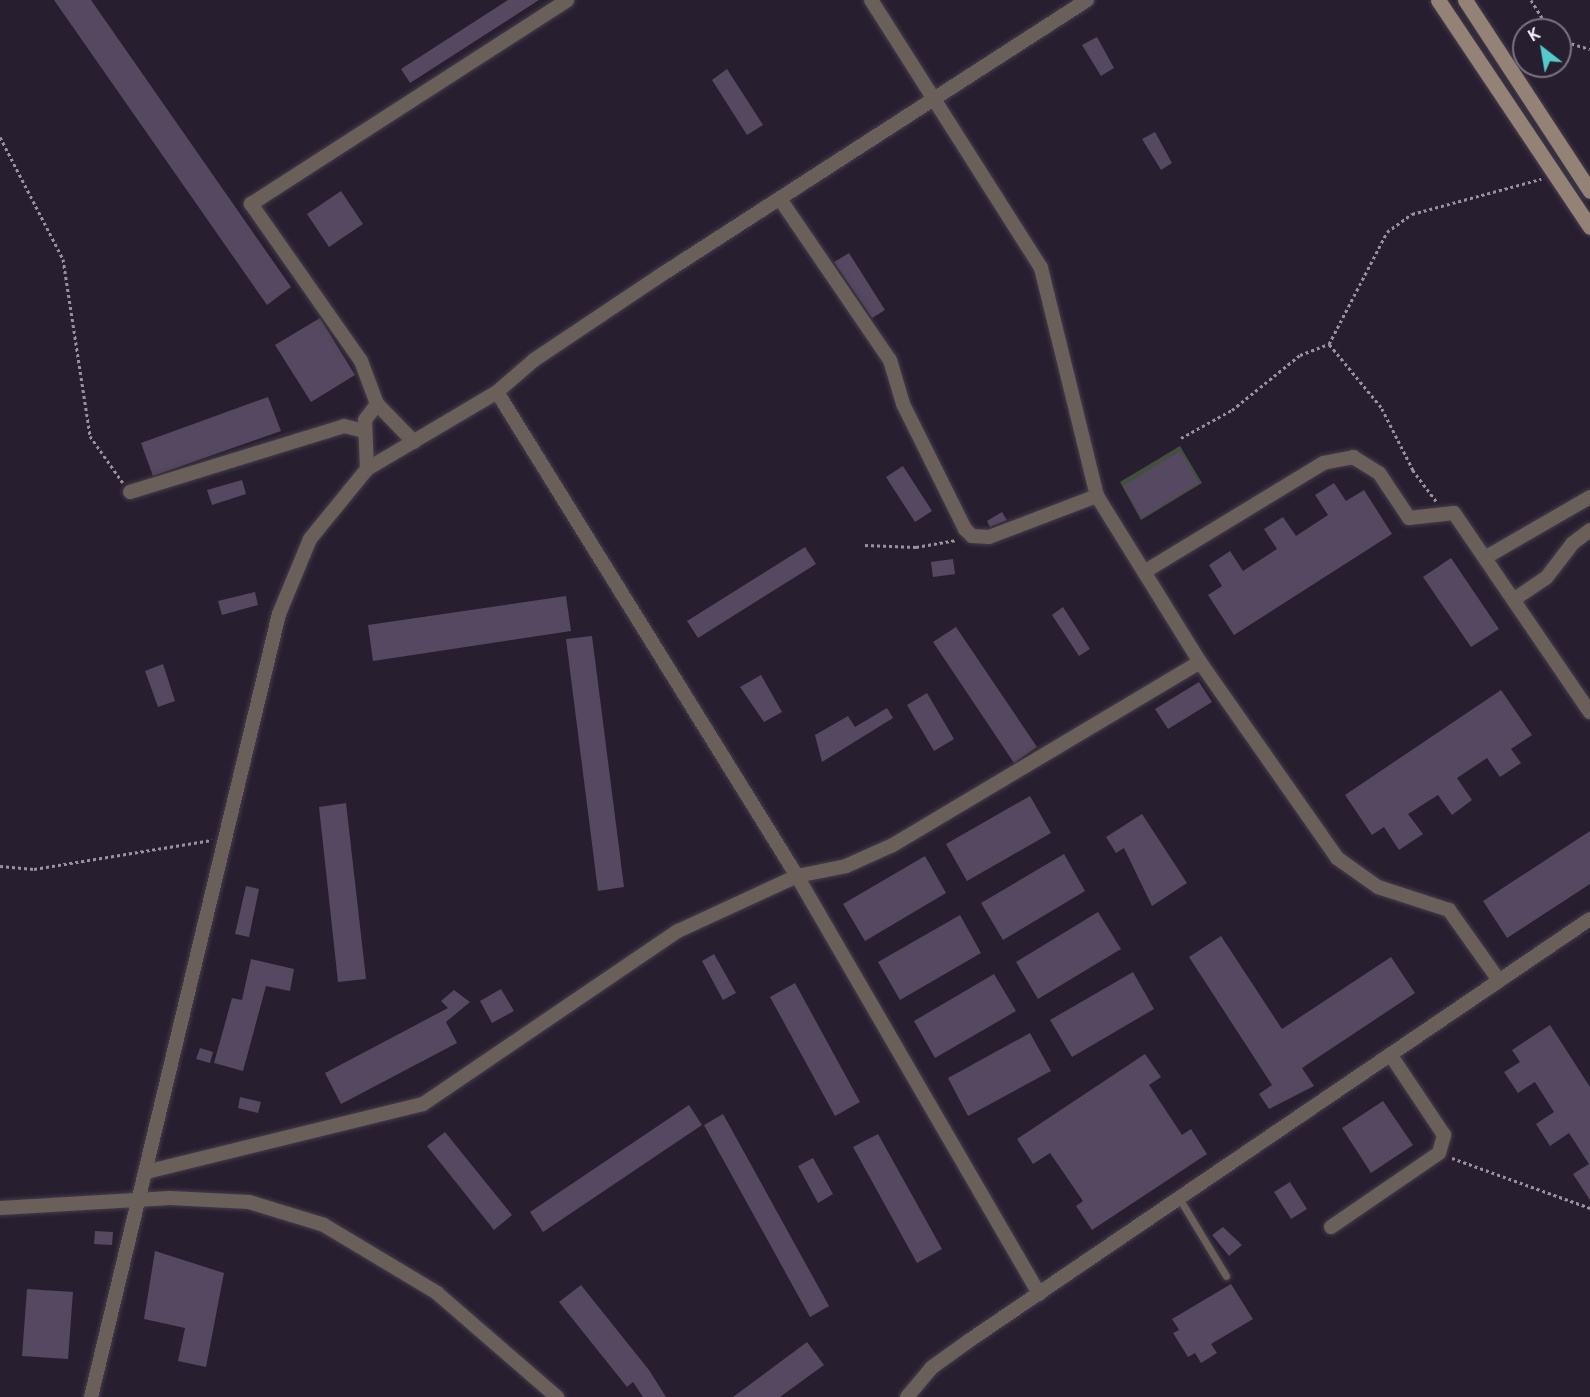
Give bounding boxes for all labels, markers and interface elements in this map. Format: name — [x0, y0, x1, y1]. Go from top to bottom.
north arrow — [1512, 18, 1572, 78]
text: K — [1525, 24, 1543, 45]

